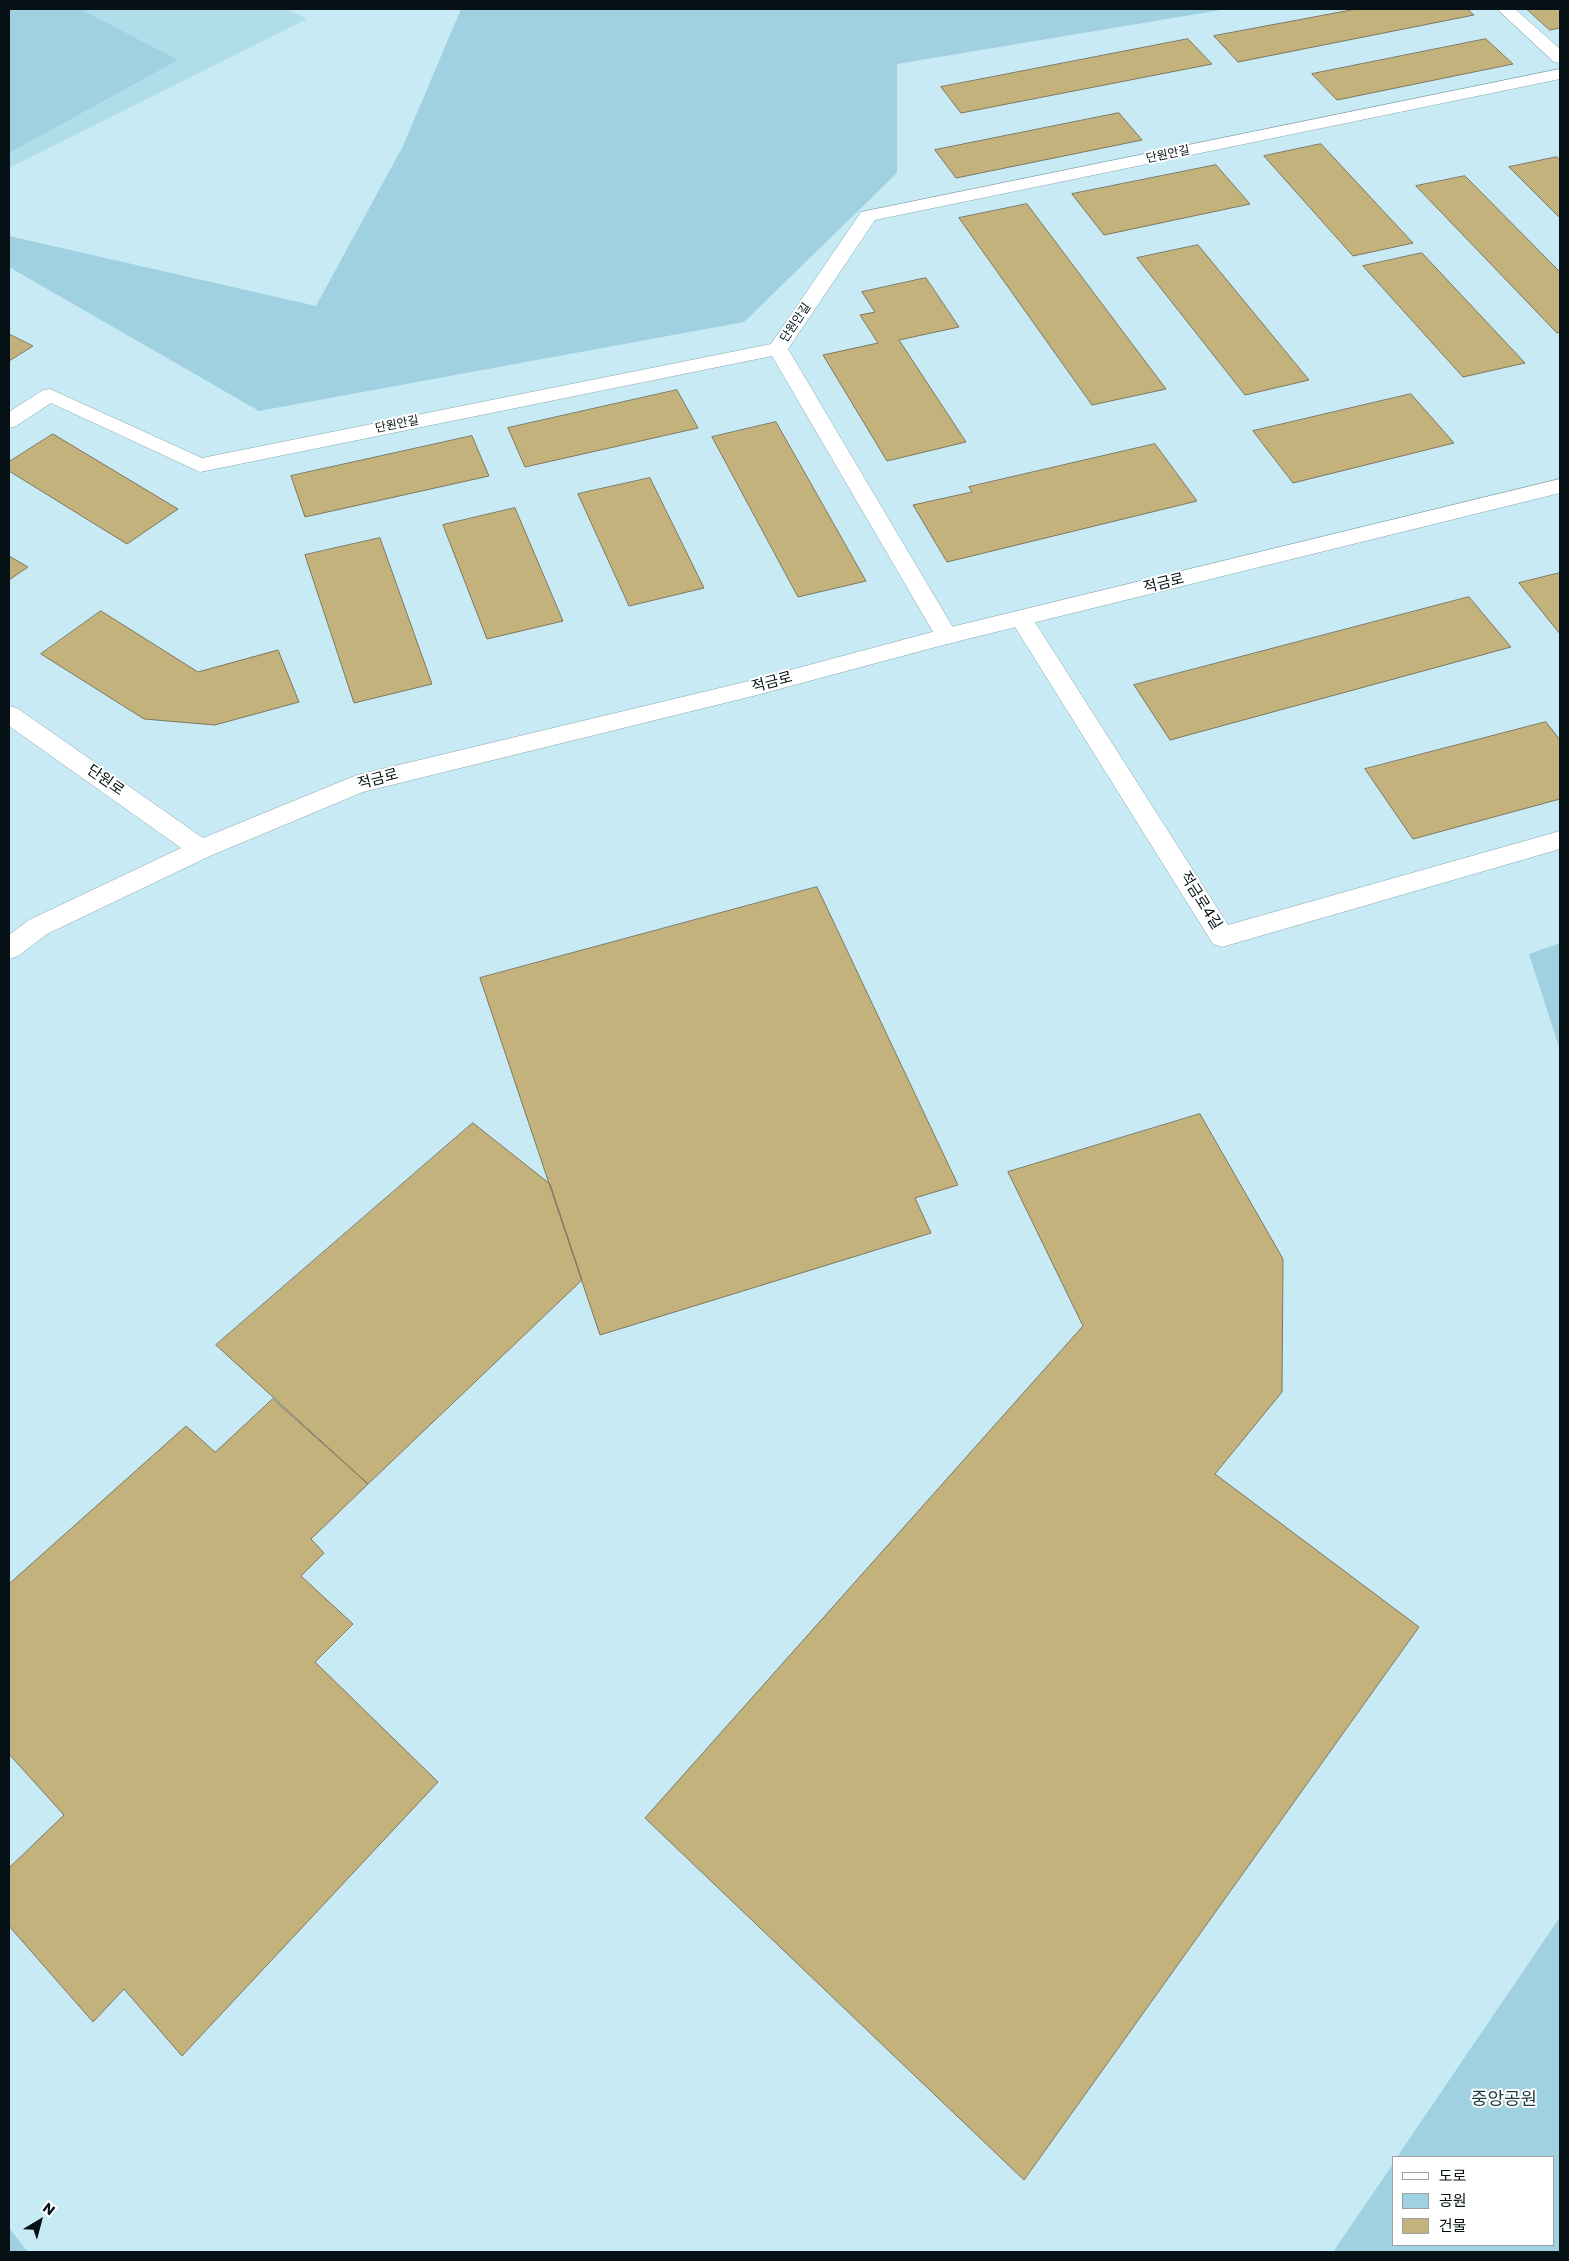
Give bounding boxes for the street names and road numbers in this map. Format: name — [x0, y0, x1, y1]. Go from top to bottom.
street label: 단원안길 — [1145, 143, 1191, 167]
street label: 단원안길 — [778, 301, 814, 345]
street label: 단원안길 — [374, 414, 420, 436]
street label: 적금로 — [1142, 570, 1186, 598]
street label: 적금로 — [750, 669, 794, 697]
street label: 단원로 — [83, 762, 127, 800]
street label: 적금로 — [356, 766, 400, 794]
street label: 적금로4길 — [1175, 869, 1225, 933]

